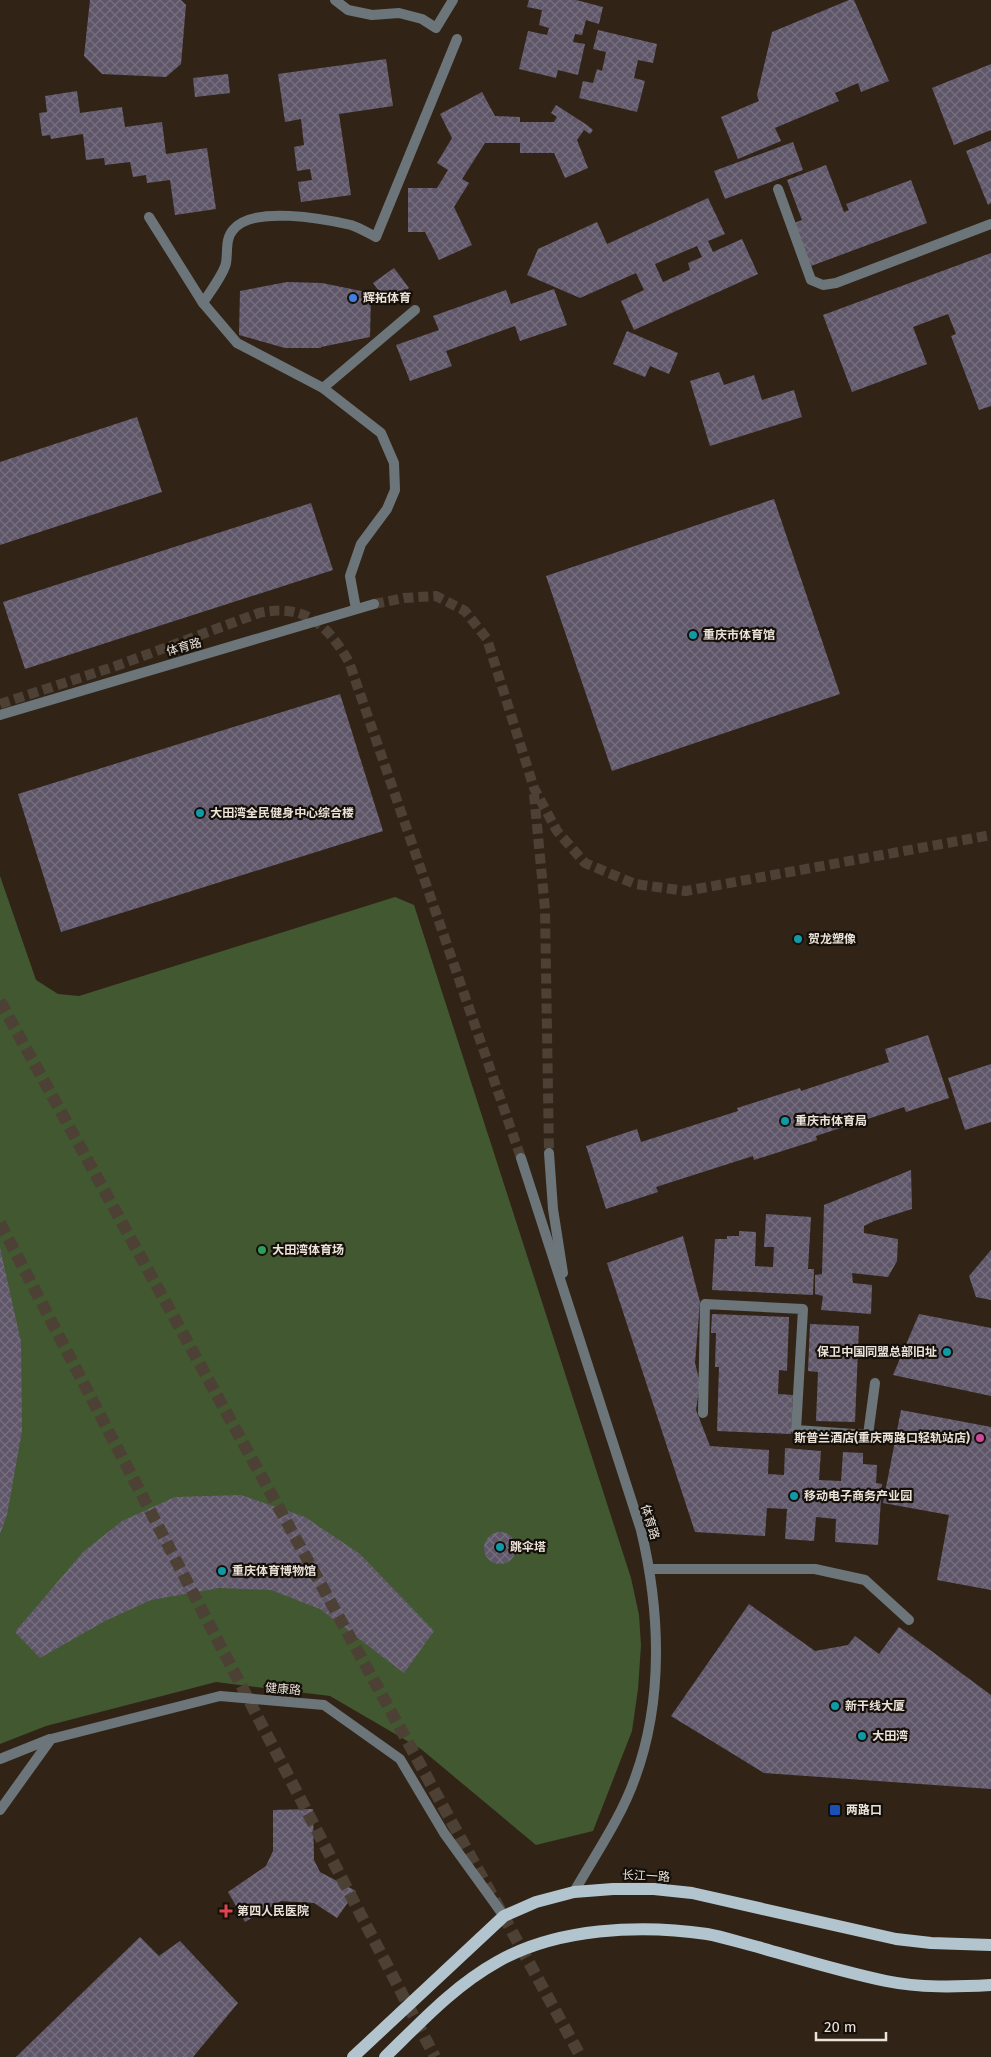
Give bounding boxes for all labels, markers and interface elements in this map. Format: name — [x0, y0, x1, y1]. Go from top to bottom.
place label: 辉拓体育 — [363, 291, 411, 305]
marker: 辉拓体育 — [347, 292, 359, 304]
place label: 重庆市体育馆 — [703, 628, 775, 642]
marker: 重庆市体育馆 — [687, 629, 699, 641]
street label: 体育路 — [165, 635, 203, 659]
place label: 大田湾全民健身中心综合楼 — [210, 806, 354, 820]
marker: 大田湾全民健身中心综合楼 — [194, 807, 206, 819]
place label: 贺龙塑像 — [808, 932, 856, 946]
marker: 贺龙塑像 — [792, 933, 804, 945]
place label: 重庆市体育局 — [795, 1114, 867, 1128]
marker: 重庆市体育局 — [779, 1115, 791, 1127]
place label: 大田湾体育场 — [272, 1243, 344, 1257]
marker: 大田湾体育场 — [256, 1244, 268, 1256]
place label: 保卫中国同盟总部旧址 — [817, 1345, 937, 1359]
marker: 保卫中国同盟总部旧址 — [941, 1346, 953, 1358]
place label: 斯普兰酒店(重庆两路口轻轨站店) — [794, 1431, 970, 1445]
marker: 斯普兰酒店(重庆两路口轻轨站店) — [974, 1432, 986, 1444]
place label: 移动电子商务产业园 — [804, 1489, 912, 1503]
marker: 移动电子商务产业园 — [788, 1490, 800, 1502]
street label: 体育路 — [638, 1503, 662, 1541]
place label: 跳伞塔 — [510, 1540, 546, 1554]
marker: 跳伞塔 — [494, 1541, 506, 1553]
place label: 重庆体育博物馆 — [232, 1564, 316, 1578]
marker: 重庆体育博物馆 — [216, 1565, 228, 1577]
street label: 健康路 — [264, 1680, 302, 1698]
place label: 新干线大厦 — [845, 1699, 905, 1713]
marker: 新干线大厦 — [829, 1700, 841, 1712]
place label: 大田湾 — [872, 1729, 908, 1743]
marker: 大田湾 — [856, 1730, 868, 1742]
marker: 两路口 — [828, 1803, 842, 1817]
place label: 两路口 — [846, 1803, 882, 1817]
street label: 长江一路 — [622, 1868, 670, 1884]
marker: 第四人民医院 — [219, 1904, 233, 1918]
place label: 第四人民医院 — [237, 1904, 309, 1918]
scale bar — [816, 2010, 886, 2042]
text: 20 m — [824, 2018, 857, 2036]

